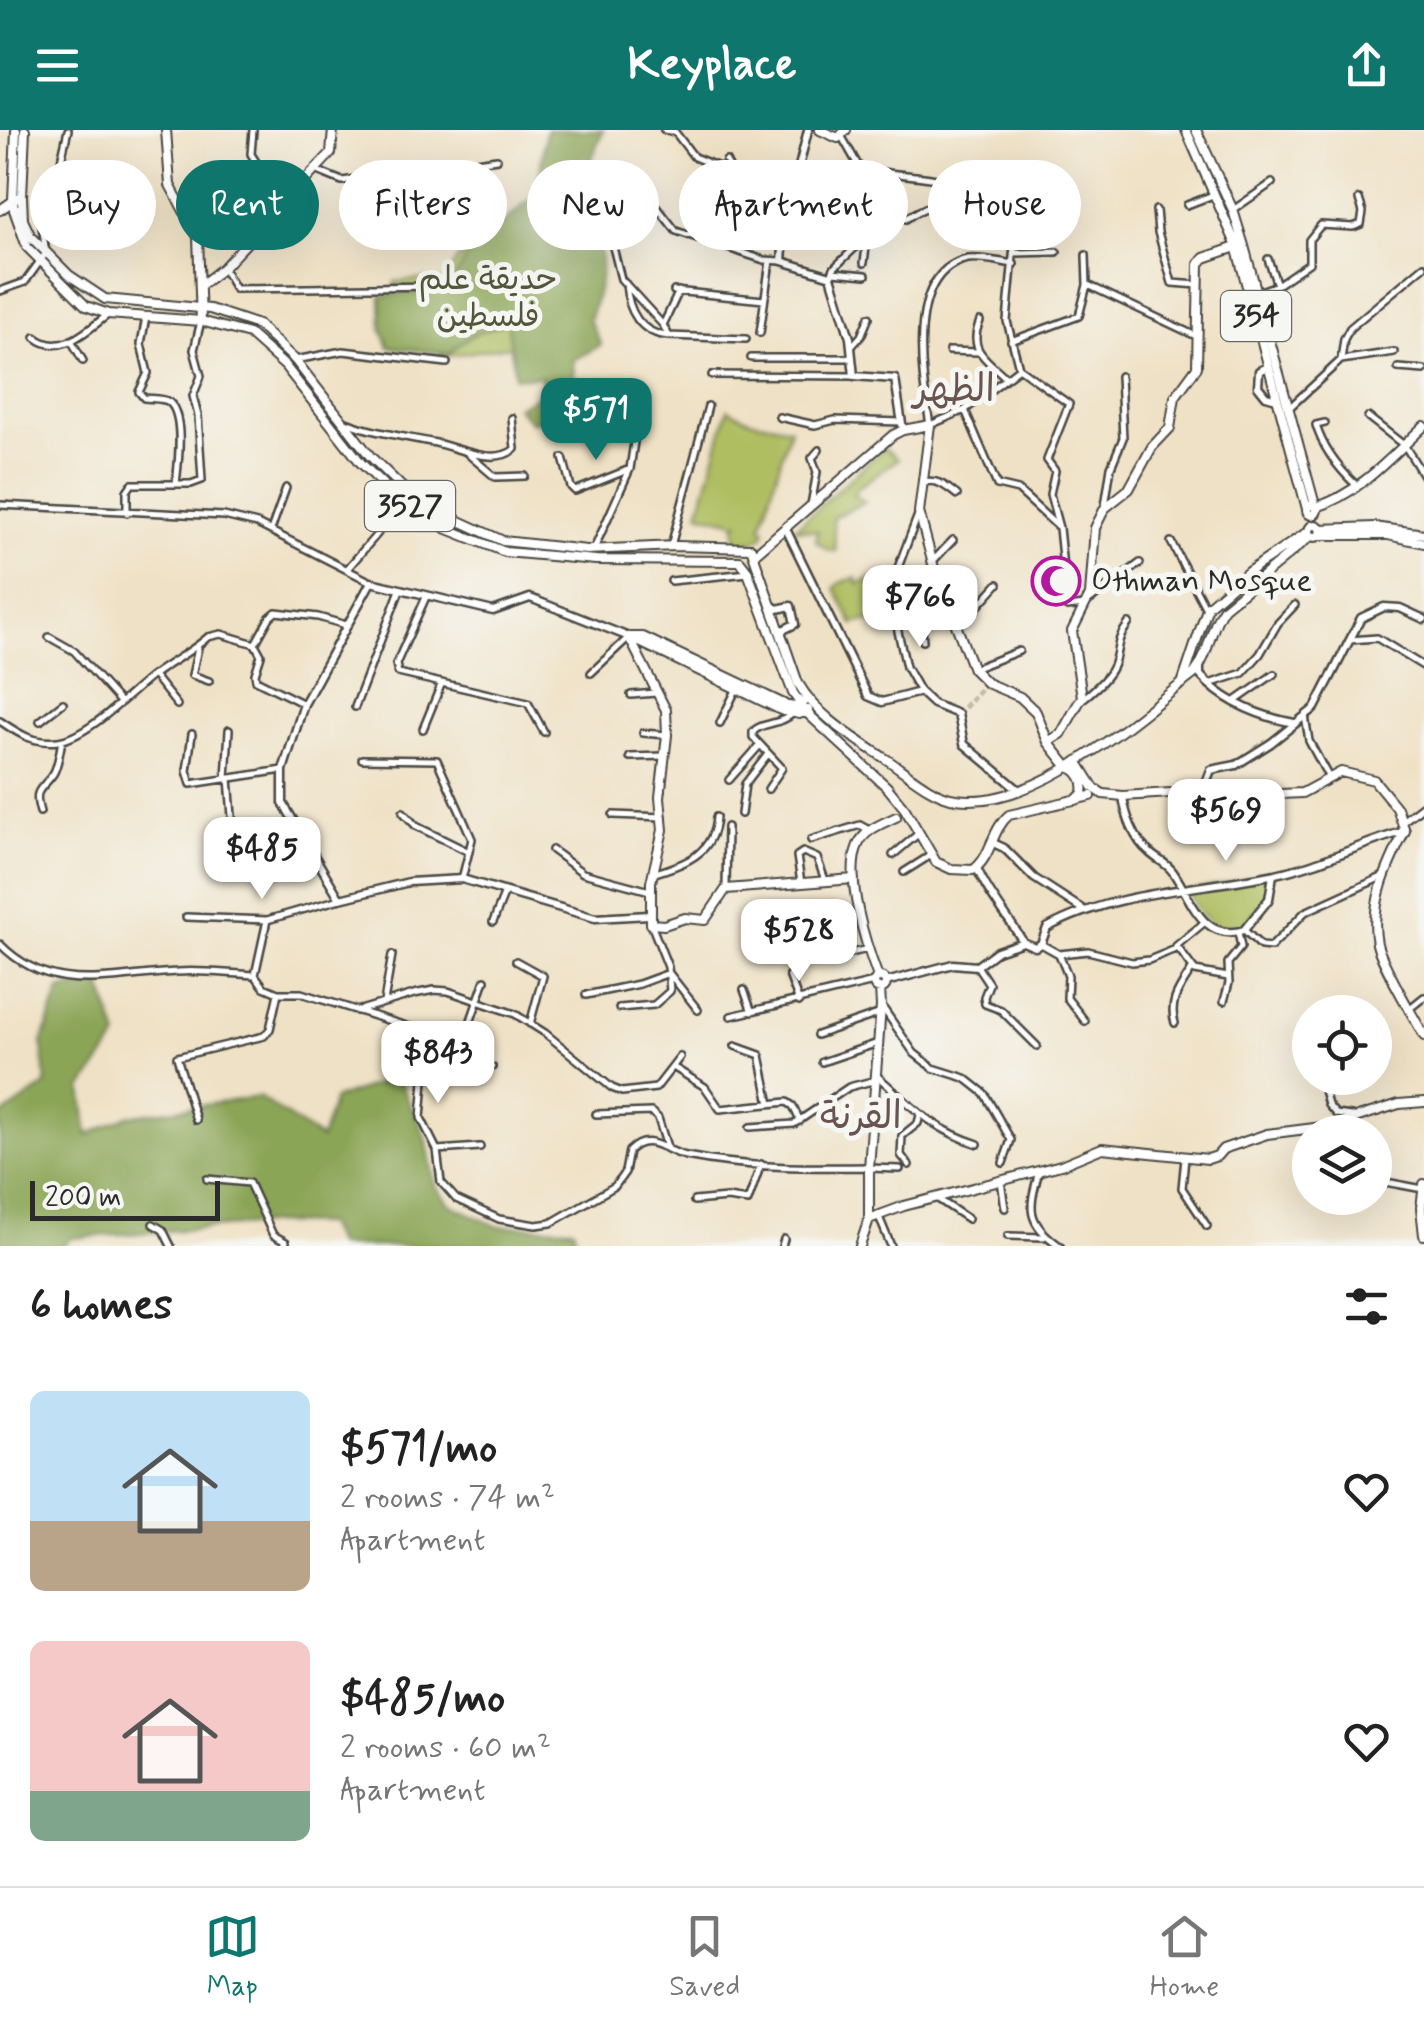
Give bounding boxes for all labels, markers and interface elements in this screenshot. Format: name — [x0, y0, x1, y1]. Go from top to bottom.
text: Keyplace — [628, 36, 796, 95]
icon: menu — [30, 38, 85, 93]
icon: share — [1339, 38, 1394, 93]
chip: Buy — [30, 160, 156, 250]
chip: Rent — [176, 160, 319, 250]
chip: Filters — [339, 160, 507, 250]
chip: New — [527, 160, 659, 250]
chip: Apartment — [679, 160, 908, 250]
chip: House — [928, 160, 1081, 250]
park label: حديقة علم فلسطين — [419, 259, 557, 338]
road number: 354 — [1221, 291, 1291, 341]
district label: الظهر — [910, 366, 995, 415]
pin: $571 — [537, 378, 655, 463]
text: $571 — [563, 389, 629, 431]
road number: 3527 — [365, 481, 455, 531]
mosque icon: Othman Mosque — [1030, 555, 1082, 607]
place label: Othman Mosque — [1091, 560, 1312, 602]
pin: $766 — [861, 565, 979, 650]
text: $766 — [884, 576, 956, 618]
pin: $569 — [1167, 779, 1285, 864]
text: $569 — [1190, 790, 1262, 832]
pin: $485 — [203, 817, 321, 902]
text: $485 — [226, 828, 298, 870]
pin: $528 — [740, 899, 858, 984]
text: $528 — [763, 910, 835, 952]
map controls — [1292, 995, 1392, 1215]
button: locate — [1292, 995, 1392, 1095]
pin: $843 — [379, 1021, 497, 1106]
text: $843 — [403, 1032, 473, 1074]
district label: القرنة — [820, 1093, 902, 1142]
button: layers — [1292, 1115, 1392, 1215]
scale bar — [30, 1176, 220, 1220]
text: 200 m — [45, 1180, 121, 1217]
text: 6 homes — [30, 1279, 173, 1334]
icon: filters — [1339, 1279, 1394, 1334]
text: $571/mo — [340, 1422, 497, 1477]
icon: home — [110, 1431, 230, 1551]
icon: heart — [1339, 1464, 1394, 1519]
text: 2 rooms · 74 m² — [340, 1477, 555, 1519]
text: Apartment — [340, 1519, 485, 1561]
text: $485/mo — [340, 1672, 505, 1727]
icon: home — [110, 1681, 230, 1801]
icon: heart — [1339, 1714, 1394, 1769]
text: 2 rooms · 60 m² — [340, 1727, 551, 1769]
text: Apartment — [340, 1769, 485, 1811]
tab: Map — [205, 1909, 260, 2006]
tab: Saved — [669, 1909, 740, 2006]
tab: Home — [1150, 1909, 1219, 2006]

